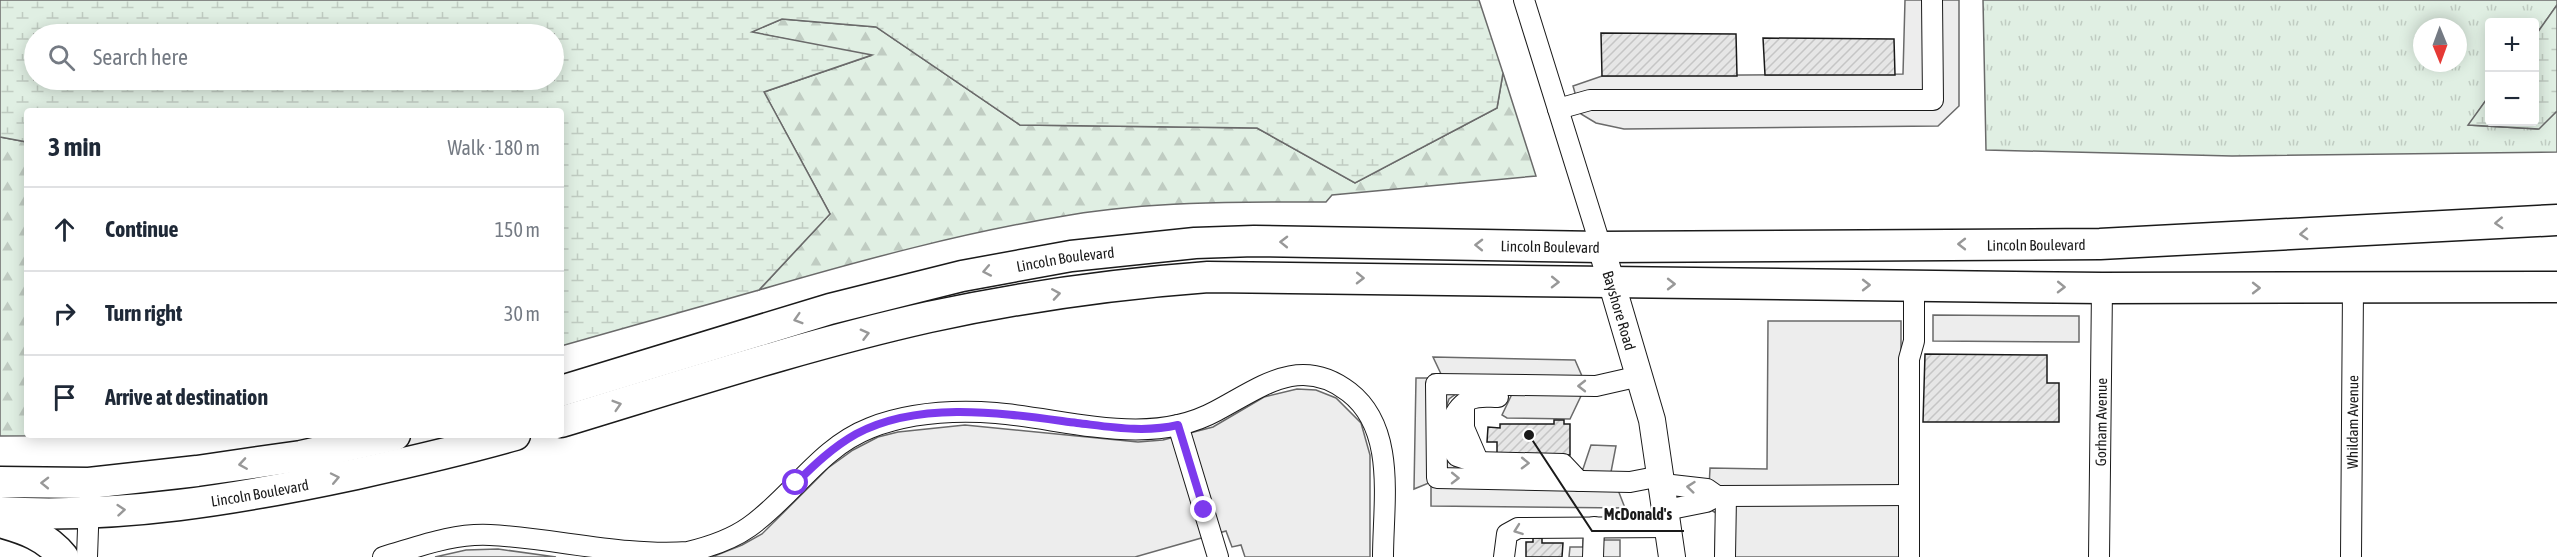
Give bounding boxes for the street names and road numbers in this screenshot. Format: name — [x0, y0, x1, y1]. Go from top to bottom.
street label: Lincoln Boulevard — [1987, 236, 2086, 253]
street label: Lincoln Boulevard — [1500, 237, 1600, 255]
street label: Lincoln Boulevard — [1015, 243, 1115, 274]
street label: Bayshore Road — [1600, 269, 1639, 352]
street label: Whildam Avenue — [2343, 375, 2361, 469]
street label: Gorham Avenue — [2092, 378, 2109, 466]
street label: Lincoln Boulevard — [210, 475, 310, 509]

